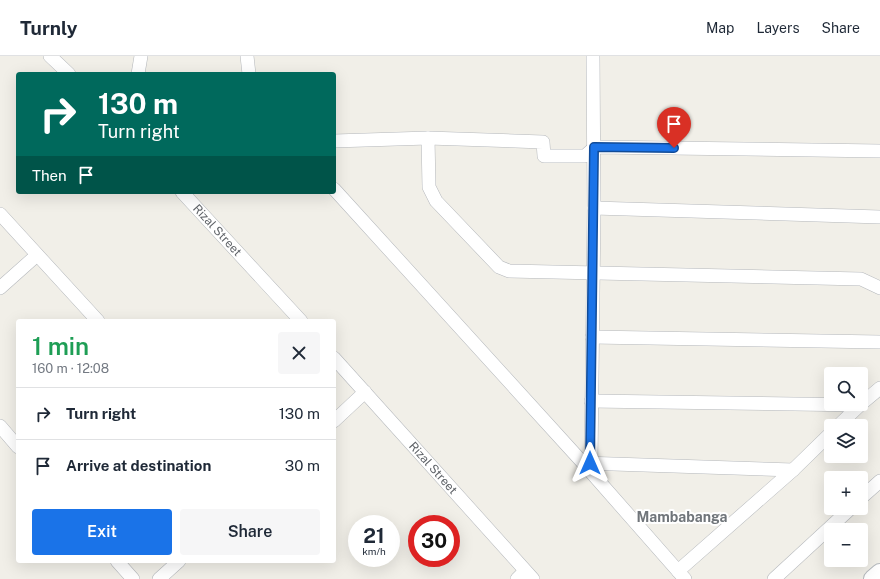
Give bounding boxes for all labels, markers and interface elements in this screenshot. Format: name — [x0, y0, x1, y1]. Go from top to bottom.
text: Turnly — [20, 17, 77, 39]
text: Map — [706, 20, 734, 36]
text: Layers — [756, 20, 800, 36]
text: Share — [822, 20, 860, 36]
text: 130 m — [98, 87, 178, 120]
icon: right — [32, 88, 84, 140]
pin — [657, 107, 691, 148]
icon: arrive — [663, 113, 685, 135]
text: Turn right — [98, 121, 180, 142]
icon: arrive — [75, 164, 97, 186]
text: Then — [32, 167, 67, 184]
street label: Rizal Street — [190, 202, 245, 259]
text: 1 min — [32, 332, 89, 360]
button: close — [278, 332, 320, 374]
text: 160 m · 12:08 — [32, 361, 109, 376]
map controls — [824, 367, 868, 567]
button: search — [824, 367, 868, 411]
icon: right — [32, 403, 54, 425]
text: Turn right — [66, 405, 136, 422]
text: 130 m — [279, 405, 320, 422]
button: layers — [824, 419, 868, 463]
street label: Rizal Street — [406, 439, 460, 497]
position arrow — [569, 442, 611, 484]
icon: arrive — [32, 455, 54, 477]
text: Arrive at destination — [66, 457, 211, 474]
text: 30 m — [285, 457, 320, 474]
button: + — [824, 471, 868, 515]
button: Exit — [32, 509, 172, 555]
button: Share — [180, 509, 320, 555]
district label: Mambabanga — [637, 509, 728, 525]
speed limit sign: 30 — [408, 515, 460, 567]
button: − — [824, 523, 868, 567]
text: 21 — [363, 524, 385, 548]
text: km/h — [362, 545, 386, 557]

